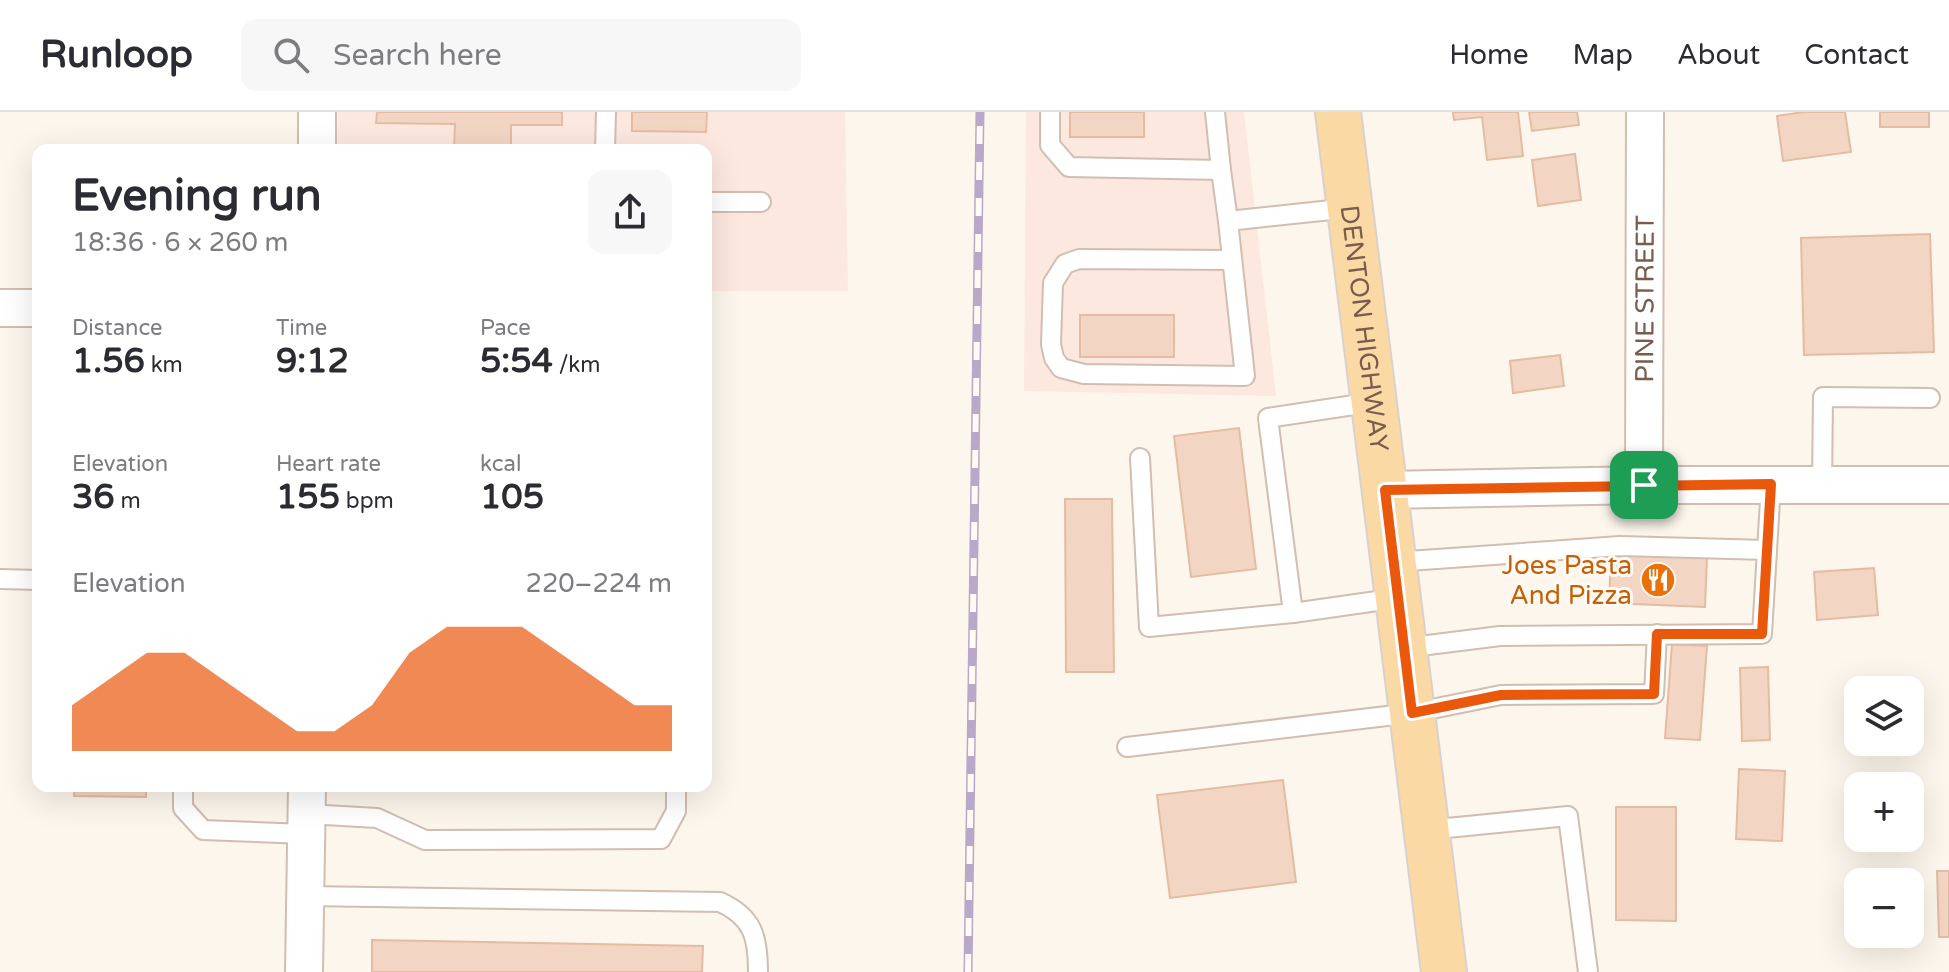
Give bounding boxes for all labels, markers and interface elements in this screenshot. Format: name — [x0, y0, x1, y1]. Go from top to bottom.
search box — [241, 19, 801, 91]
text: Runloop — [40, 32, 193, 78]
icon: search — [269, 33, 313, 77]
text: Search here — [333, 37, 502, 74]
text: Home — [1449, 38, 1529, 72]
text: Map — [1573, 38, 1633, 72]
text: About — [1677, 38, 1760, 72]
text: Contact — [1804, 38, 1909, 72]
text: Evening run — [72, 170, 321, 223]
button: share — [588, 170, 672, 254]
street label: DENTON HIGHWAY — [1334, 203, 1395, 453]
street label: PINE STREET — [1629, 215, 1661, 383]
text: 18:36 · 6 × 260 m — [72, 227, 288, 258]
text: Distance — [72, 315, 163, 341]
text: Time — [276, 315, 327, 341]
text: Pace — [480, 315, 531, 341]
text: 1.56 — [72, 341, 145, 382]
text: 9:12 — [276, 341, 349, 382]
text: 5:54 — [480, 341, 553, 382]
text: km — [145, 352, 183, 378]
text: /km — [553, 352, 601, 378]
text: Elevation — [72, 451, 168, 477]
text: Heart rate — [276, 451, 381, 477]
text: kcal — [480, 451, 521, 477]
pin — [1610, 451, 1678, 519]
icon: arrive — [1622, 463, 1666, 507]
text: 36 — [72, 477, 115, 518]
text: 155 — [276, 477, 340, 518]
text: 105 — [480, 477, 544, 518]
text: m — [115, 488, 141, 514]
text: bpm — [340, 488, 394, 514]
place label: Joes Pasta And Pizza — [1502, 550, 1632, 611]
restaurant icon: Joes Pasta And Pizza — [1639, 561, 1677, 599]
text: Elevation — [72, 568, 186, 599]
text: 220–224 m — [526, 568, 672, 599]
map controls — [1844, 676, 1924, 948]
button: layers — [1844, 676, 1924, 756]
button: + — [1844, 772, 1924, 852]
button: − — [1844, 868, 1924, 948]

